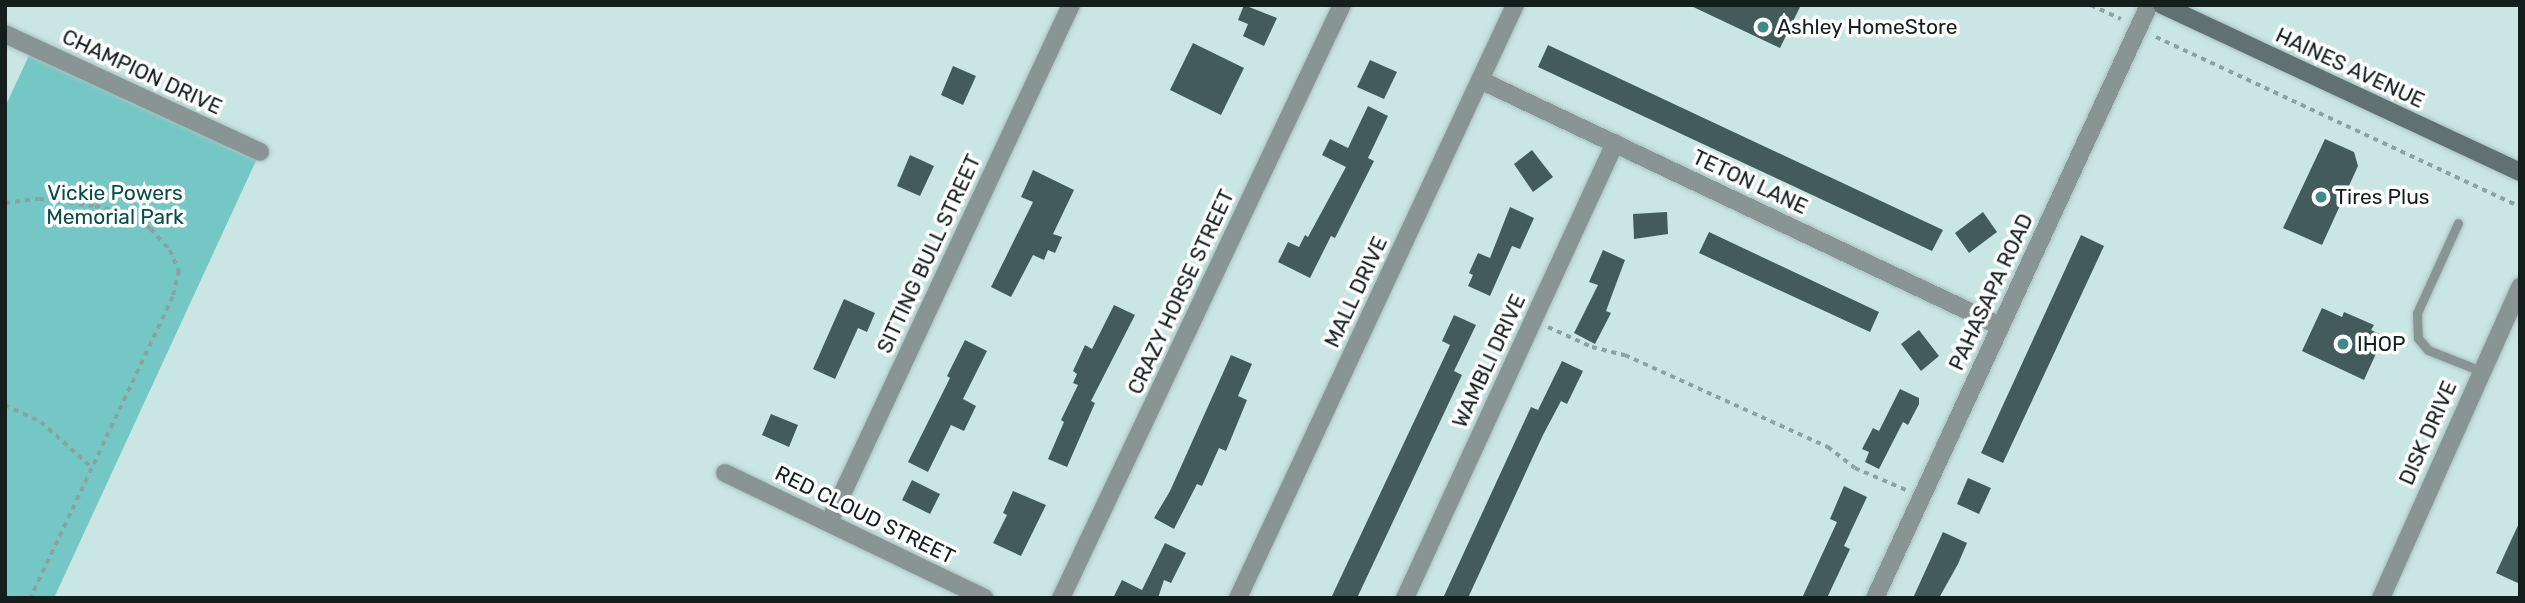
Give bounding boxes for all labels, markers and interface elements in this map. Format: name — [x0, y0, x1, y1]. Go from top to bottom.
place label: Ashley HomeStore — [1777, 14, 1958, 40]
marker: Ashley HomeStore — [1755, 19, 1771, 35]
street label: HAINES AVENUE — [2271, 22, 2429, 114]
street label: CHAMPION DRIVE — [58, 24, 226, 120]
street label: TETON LANE — [1689, 144, 1811, 220]
street label: SITTING BULL STREET — [872, 150, 986, 358]
park label: Vickie Powers Memorial Park — [46, 180, 184, 230]
place label: Tires Plus — [2335, 184, 2430, 210]
street label: CRAZY HORSE STREET — [1122, 185, 1240, 399]
marker: Tires Plus — [2313, 189, 2329, 205]
street label: PAHASAPA ROAD — [1944, 209, 2038, 375]
street label: MALL DRIVE — [1319, 232, 1393, 352]
street label: WAMBLI DRIVE — [1447, 290, 1531, 432]
place label: IHOP — [2357, 331, 2405, 357]
marker: IHOP — [2335, 336, 2351, 352]
street label: DISK DRIVE — [2394, 377, 2462, 489]
street label: RED CLOUD STREET — [771, 461, 959, 569]

